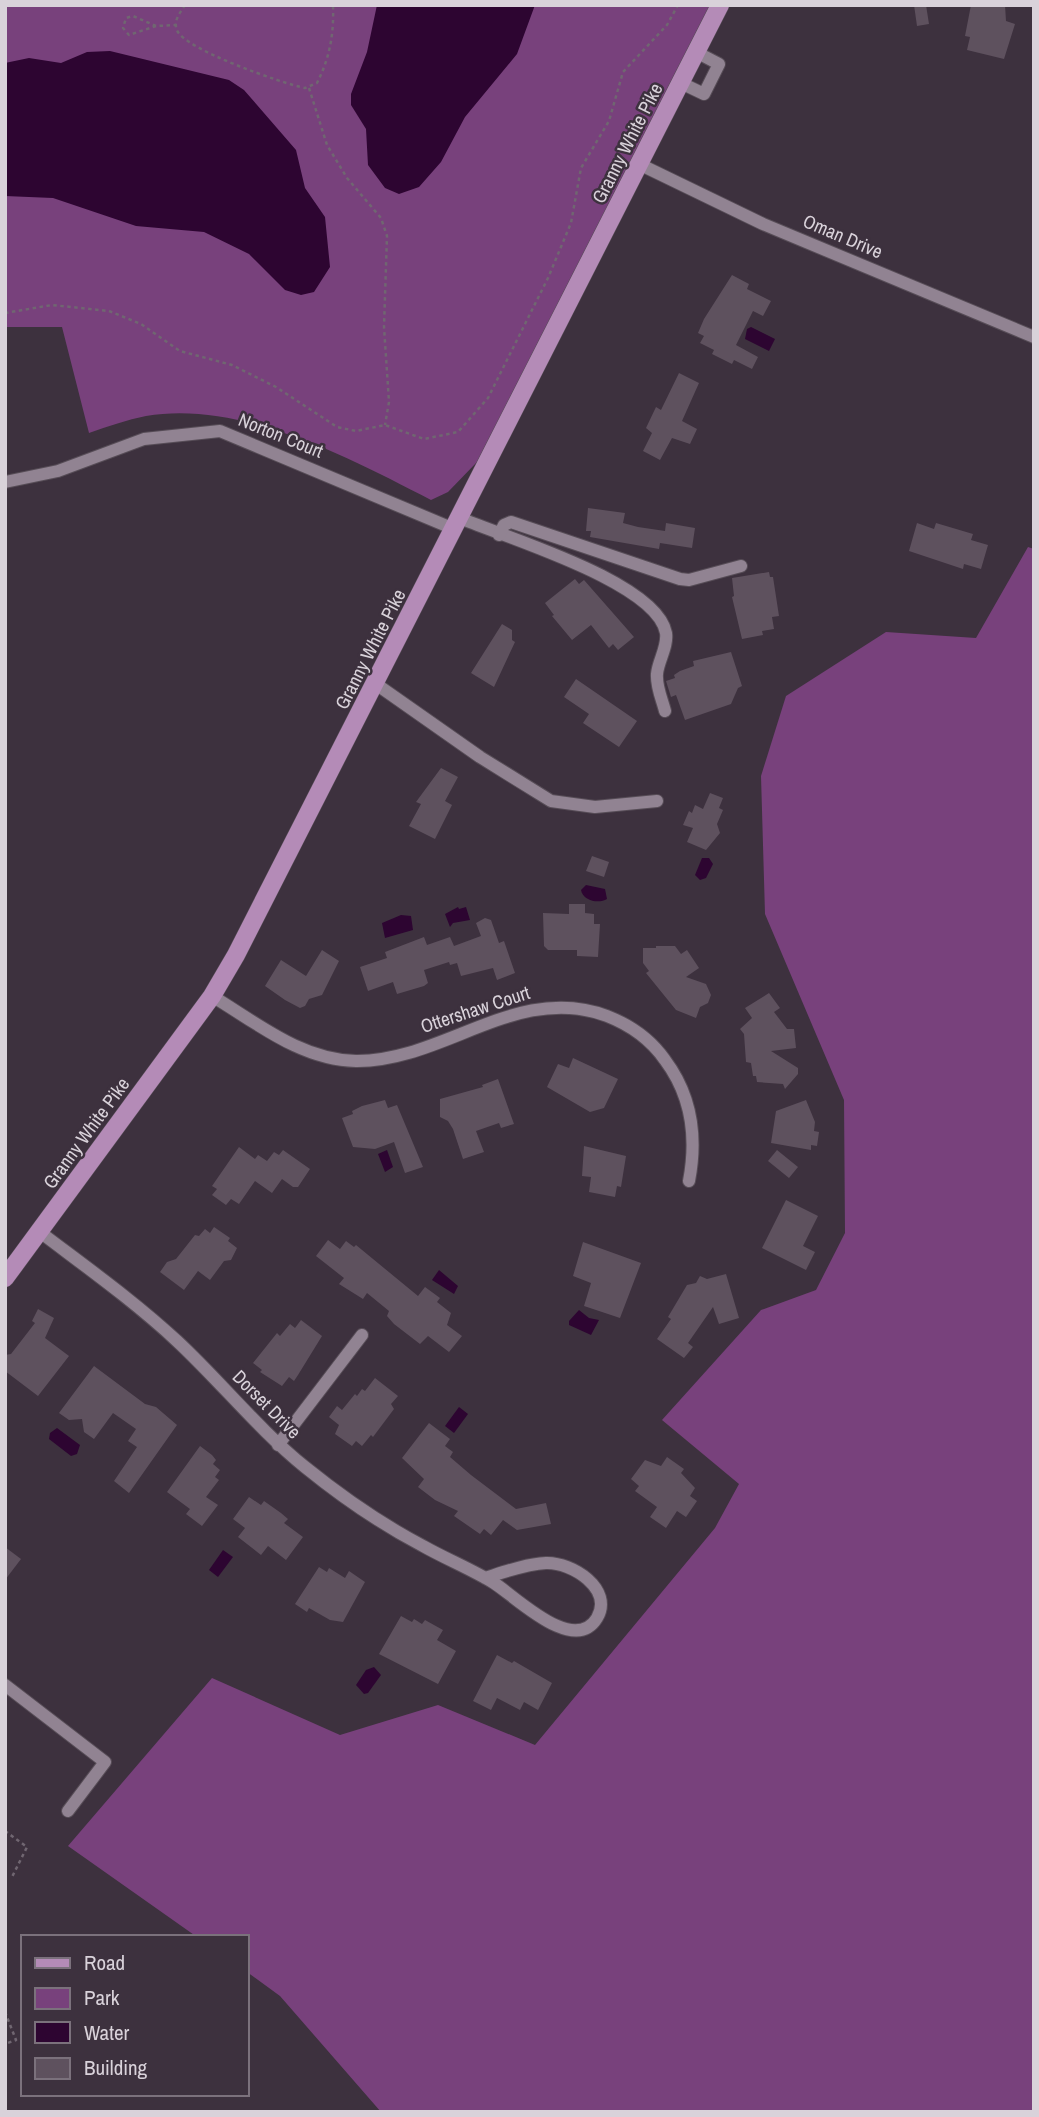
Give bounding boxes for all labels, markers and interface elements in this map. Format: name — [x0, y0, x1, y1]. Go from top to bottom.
street label: Granny White Pike — [586, 78, 668, 208]
street label: Oman Drive — [799, 208, 887, 264]
street label: Norton Court — [235, 406, 328, 464]
street label: Granny White Pike — [329, 584, 411, 714]
street label: Ottershaw Court — [417, 979, 534, 1039]
street label: Granny White Pike — [37, 1072, 135, 1194]
street label: Dorset Drive — [227, 1364, 307, 1444]
legend — [21, 1935, 248, 2096]
text: Road — [84, 1948, 125, 1977]
text: Park — [84, 1983, 120, 2012]
text: Water — [84, 2018, 130, 2047]
text: Building — [84, 2053, 148, 2082]

